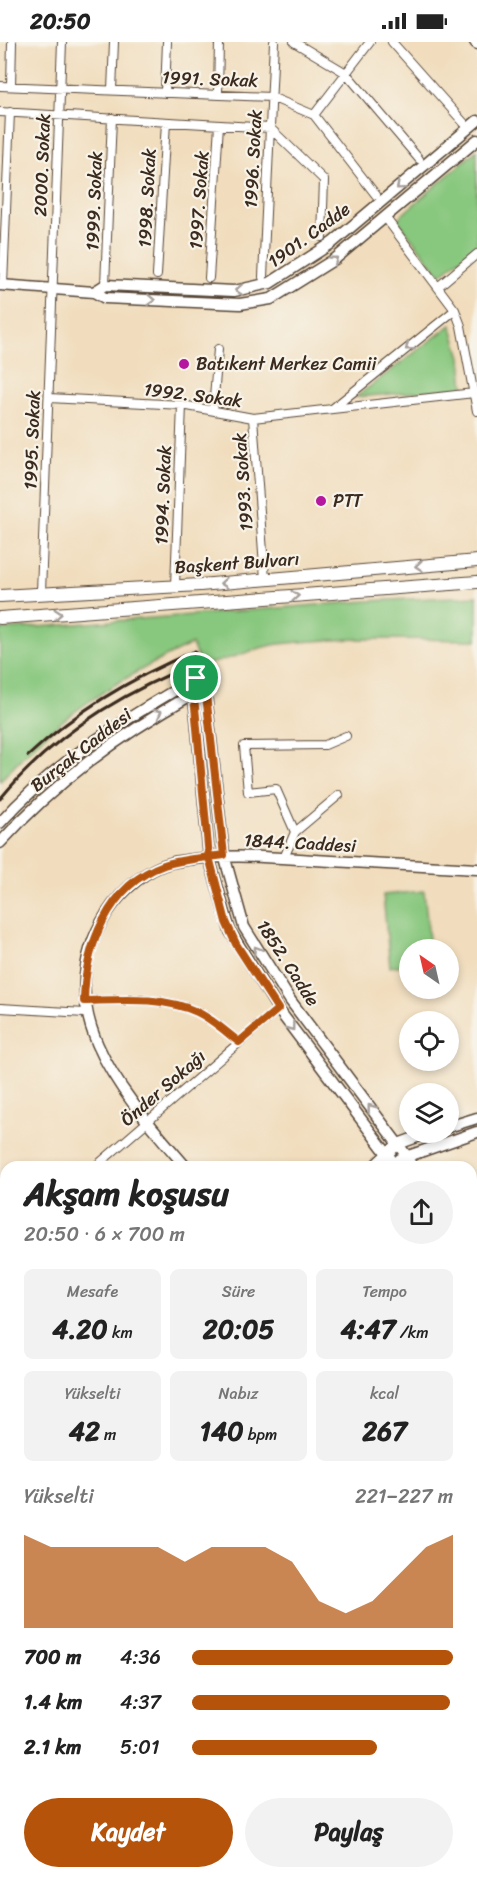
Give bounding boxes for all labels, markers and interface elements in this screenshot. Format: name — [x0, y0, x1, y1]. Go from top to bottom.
text: 20:50 — [30, 2, 91, 41]
street label: 1991. Sokak — [161, 61, 259, 97]
street label: 1996. Sokak — [234, 108, 272, 209]
street label: 2000. Sokak — [24, 112, 60, 217]
street label: 1998. Sokak — [128, 147, 166, 248]
street label: 1997. Sokak — [180, 149, 218, 250]
street label: 1999. Sokak — [76, 150, 112, 251]
one-way arrow — [396, 178, 407, 189]
street label: 1901. Cadde — [261, 194, 357, 276]
one-way arrow — [327, 256, 338, 267]
one-way arrow — [234, 283, 244, 296]
one-way arrow — [146, 294, 155, 307]
one-way arrow — [405, 339, 416, 350]
place label: Batıkent Merkez Camii — [196, 348, 378, 380]
marker: Batıkent Merkez Camii — [177, 357, 191, 371]
street label: 1992. Sokak — [142, 373, 244, 417]
street label: 1995. Sokak — [14, 389, 50, 490]
street label: 1993. Sokak — [224, 431, 262, 532]
street label: 1994. Sokak — [145, 444, 181, 545]
place label: PTT — [333, 485, 363, 517]
marker: PTT — [314, 494, 328, 508]
street label: Başkent Bulvarı — [174, 543, 300, 583]
one-way arrow — [414, 559, 423, 572]
one-way arrow — [220, 576, 229, 589]
one-way arrow — [290, 590, 299, 603]
one-way arrow — [54, 608, 63, 621]
pin — [170, 652, 221, 703]
icon: arrive — [179, 661, 212, 694]
street label: Burçak Caddesi — [23, 699, 140, 800]
one-way arrow — [152, 709, 162, 721]
street label: 1844. Caddesi — [243, 824, 358, 862]
street label: 1852. Cadde — [248, 913, 328, 1013]
north arrow — [399, 939, 459, 999]
map controls — [399, 939, 459, 1143]
one-way arrow — [252, 946, 264, 956]
button: locate — [399, 1011, 459, 1071]
one-way arrow — [284, 1020, 295, 1031]
street label: Önder Sokağı — [113, 1041, 213, 1135]
button: layers — [399, 1083, 459, 1143]
one-way arrow — [367, 1104, 378, 1115]
text: Akşam koşusu — [24, 1165, 229, 1223]
button: share — [390, 1181, 453, 1244]
text: 20:50 · 6 × 700 m — [24, 1217, 185, 1252]
text: Mesafe — [67, 1277, 118, 1306]
text: Süre — [222, 1277, 255, 1306]
text: Tempo — [362, 1277, 407, 1306]
text: 4.20 — [52, 1306, 108, 1352]
text: 20:05 — [203, 1306, 274, 1352]
text: 4:47 — [340, 1306, 396, 1352]
text: km — [108, 1318, 133, 1347]
text: /km — [396, 1318, 429, 1347]
text: Yükselti — [65, 1379, 120, 1408]
text: Nabız — [219, 1379, 258, 1408]
text: kcal — [370, 1379, 399, 1408]
text: 42 — [69, 1408, 100, 1454]
text: 140 — [200, 1408, 244, 1454]
text: 267 — [362, 1408, 407, 1454]
text: m — [100, 1420, 116, 1449]
text: bpm — [244, 1420, 277, 1449]
text: Yükselti — [24, 1479, 94, 1514]
text: 221–227 m — [355, 1479, 453, 1514]
text: 700 m — [24, 1640, 81, 1675]
text: 4:36 — [120, 1640, 161, 1675]
text: 1.4 km — [24, 1685, 82, 1720]
text: 4:37 — [120, 1685, 161, 1720]
text: 2.1 km — [24, 1730, 81, 1765]
text: 5:01 — [120, 1730, 159, 1765]
button: Kaydet — [24, 1798, 233, 1867]
button: Paylaş — [245, 1798, 453, 1867]

